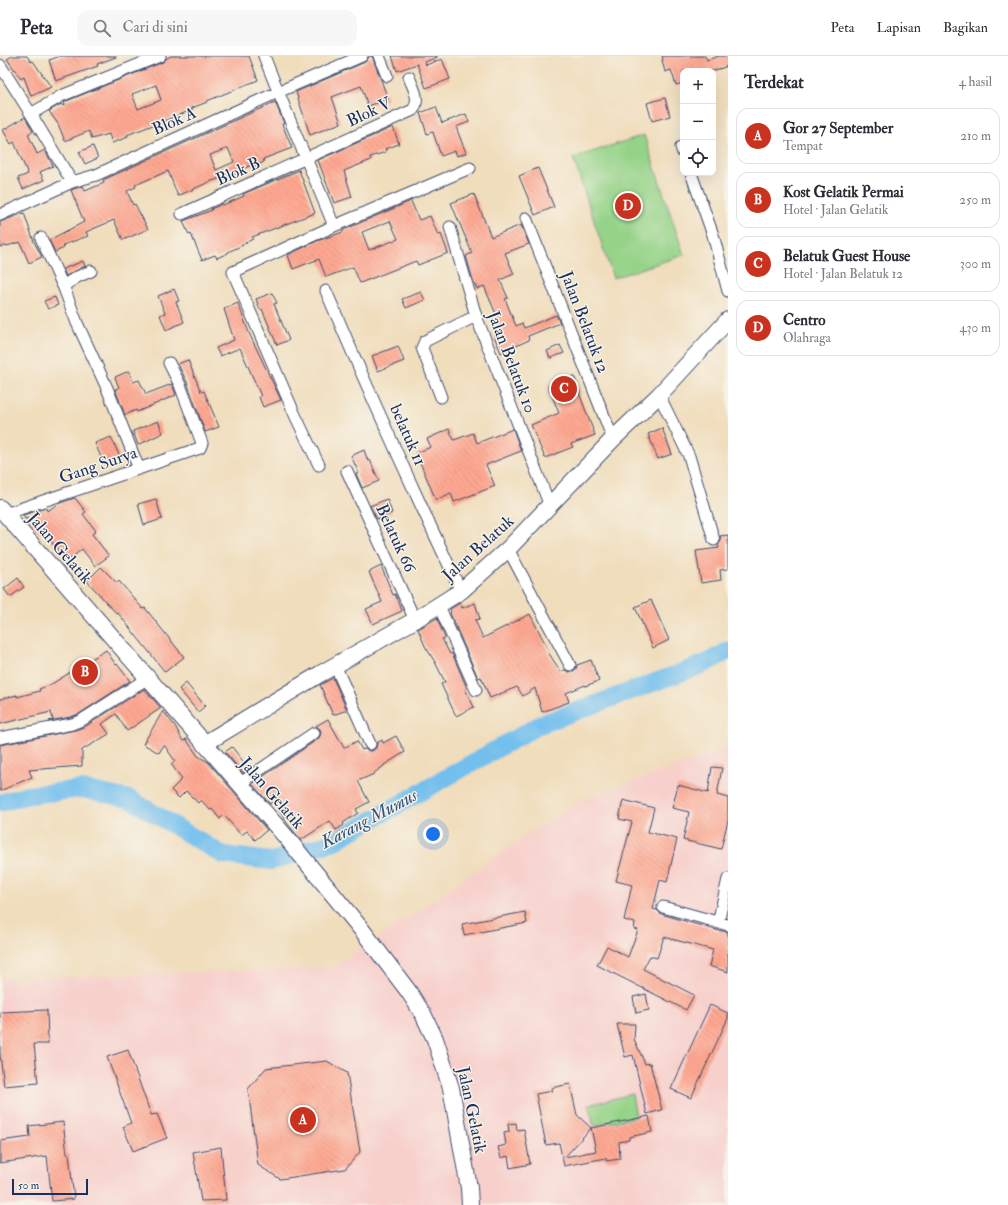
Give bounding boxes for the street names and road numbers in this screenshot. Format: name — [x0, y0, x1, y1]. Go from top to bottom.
street label: Blok V — [343, 92, 396, 131]
street label: Blok A — [149, 102, 199, 140]
street label: Blok B — [213, 152, 263, 190]
street label: Jalan Belatuk 12 — [555, 267, 614, 377]
street label: Jalan Belatuk 10 — [482, 307, 541, 416]
street label: belatuk 11 — [385, 401, 431, 469]
street label: Gang Surya — [56, 442, 141, 489]
street label: Belatuk 66 — [371, 501, 421, 577]
street label: Jalan Gelatik — [22, 507, 97, 589]
street label: Jalan Belatuk — [437, 510, 519, 587]
street label: Jalan Gelatik — [234, 752, 309, 834]
street label: Jalan Gelatik — [451, 1064, 491, 1155]

